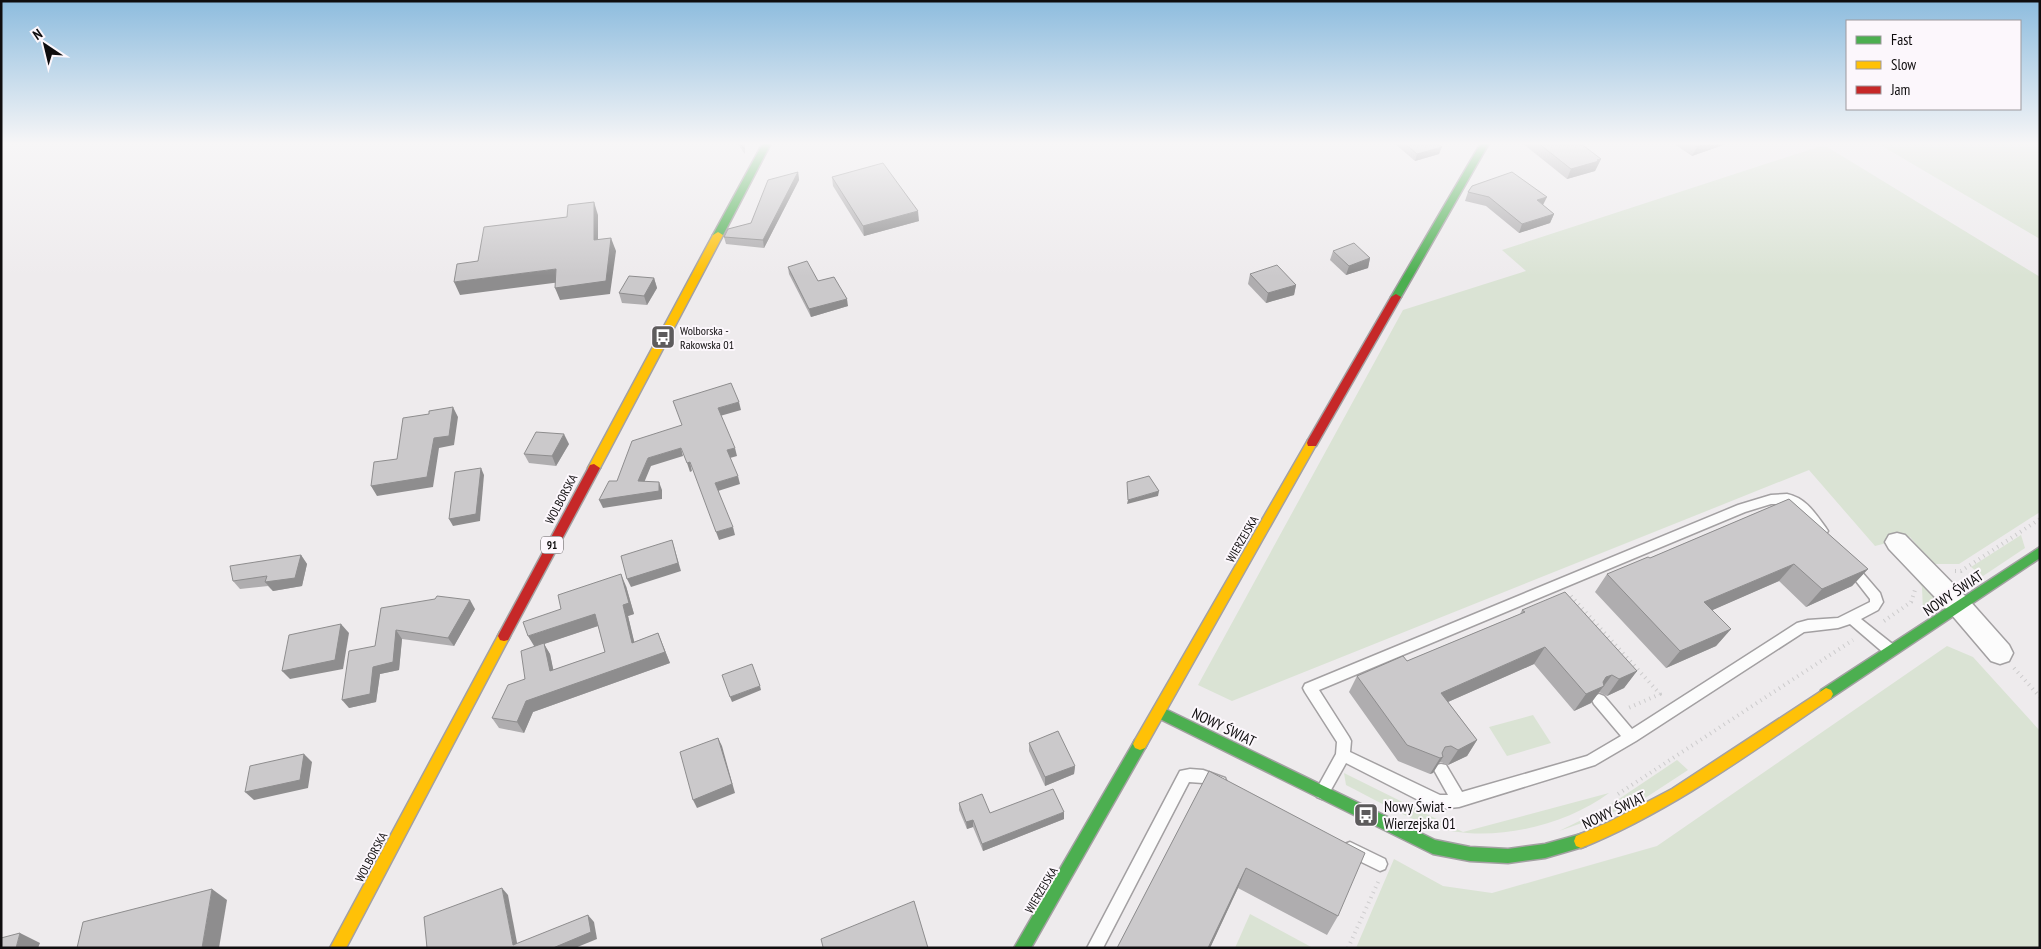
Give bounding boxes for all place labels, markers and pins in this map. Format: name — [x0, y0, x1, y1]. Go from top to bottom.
place label: Wolborska - Rakowska 01 — [680, 323, 734, 352]
bus stop icon: Wolborska - Rakowska 01 — [650, 324, 676, 350]
place label: Nowy Świat - Wierzejska 01 — [1384, 797, 1456, 833]
bus stop icon: Nowy Świat - Wierzejska 01 — [1353, 802, 1379, 828]

